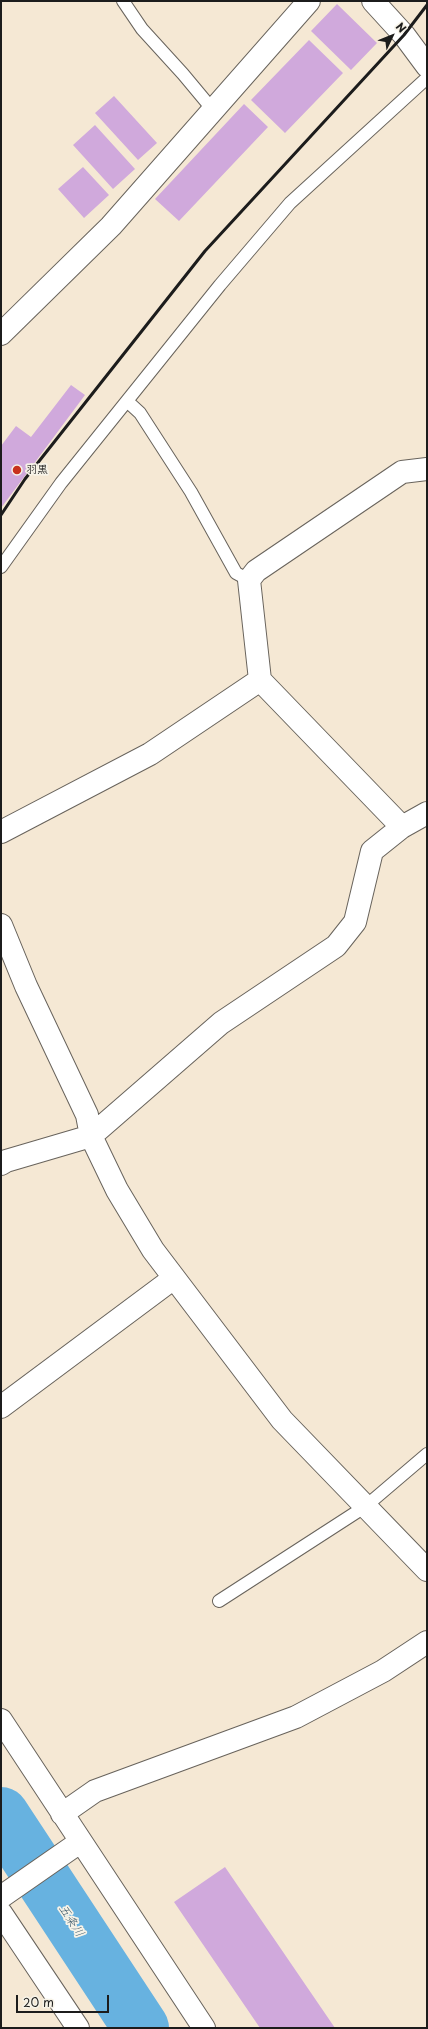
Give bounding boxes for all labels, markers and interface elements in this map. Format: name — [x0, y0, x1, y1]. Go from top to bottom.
north arrow — [372, 16, 412, 56]
text: N — [392, 18, 410, 36]
place label: 羽黒 — [26, 463, 48, 477]
marker: 羽黒 — [11, 464, 23, 476]
water label: 五条川 — [55, 1902, 87, 1940]
scale bar — [18, 1987, 111, 2013]
text: 20 m — [23, 1993, 54, 2011]

